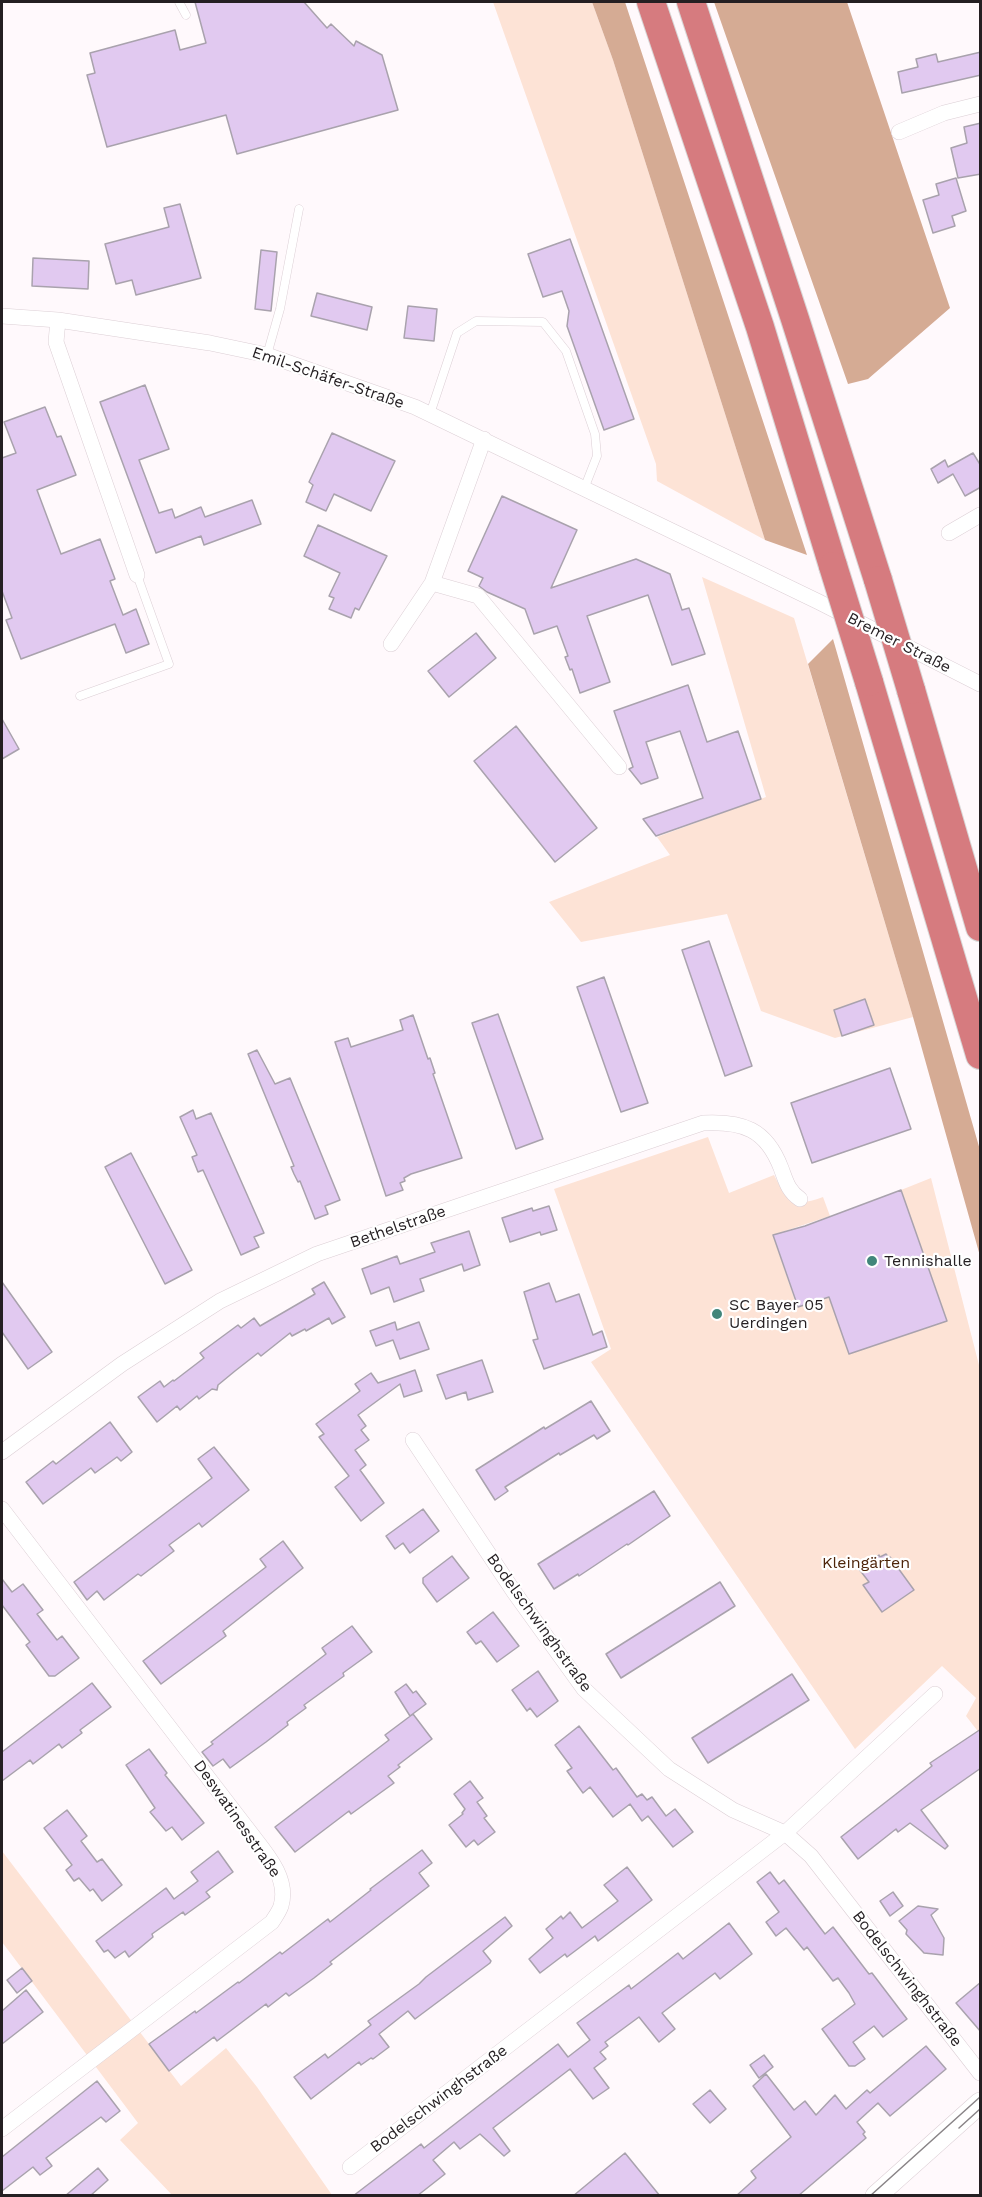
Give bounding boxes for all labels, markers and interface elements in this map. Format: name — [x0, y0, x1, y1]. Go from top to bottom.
street label: Emil-Schäfer-Straße — [249, 343, 407, 413]
street label: Bremer Straße — [844, 609, 954, 677]
street label: Bethelstraße — [348, 1202, 448, 1252]
place label: Tennishalle — [884, 1251, 972, 1271]
marker: Tennishalle — [865, 1254, 879, 1268]
place label: SC Bayer 05 Uerdingen — [729, 1295, 823, 1333]
marker: SC Bayer 05 Uerdingen — [710, 1307, 724, 1321]
street label: Bodelschwinghstraße — [482, 1550, 596, 1696]
park label: Kleingärten — [822, 1553, 910, 1573]
street label: Deswatinesstraße — [189, 1757, 285, 1881]
street label: Bodelschwinghstraße — [848, 1907, 966, 2051]
street label: Bodelschwinghstraße — [367, 2041, 511, 2157]

